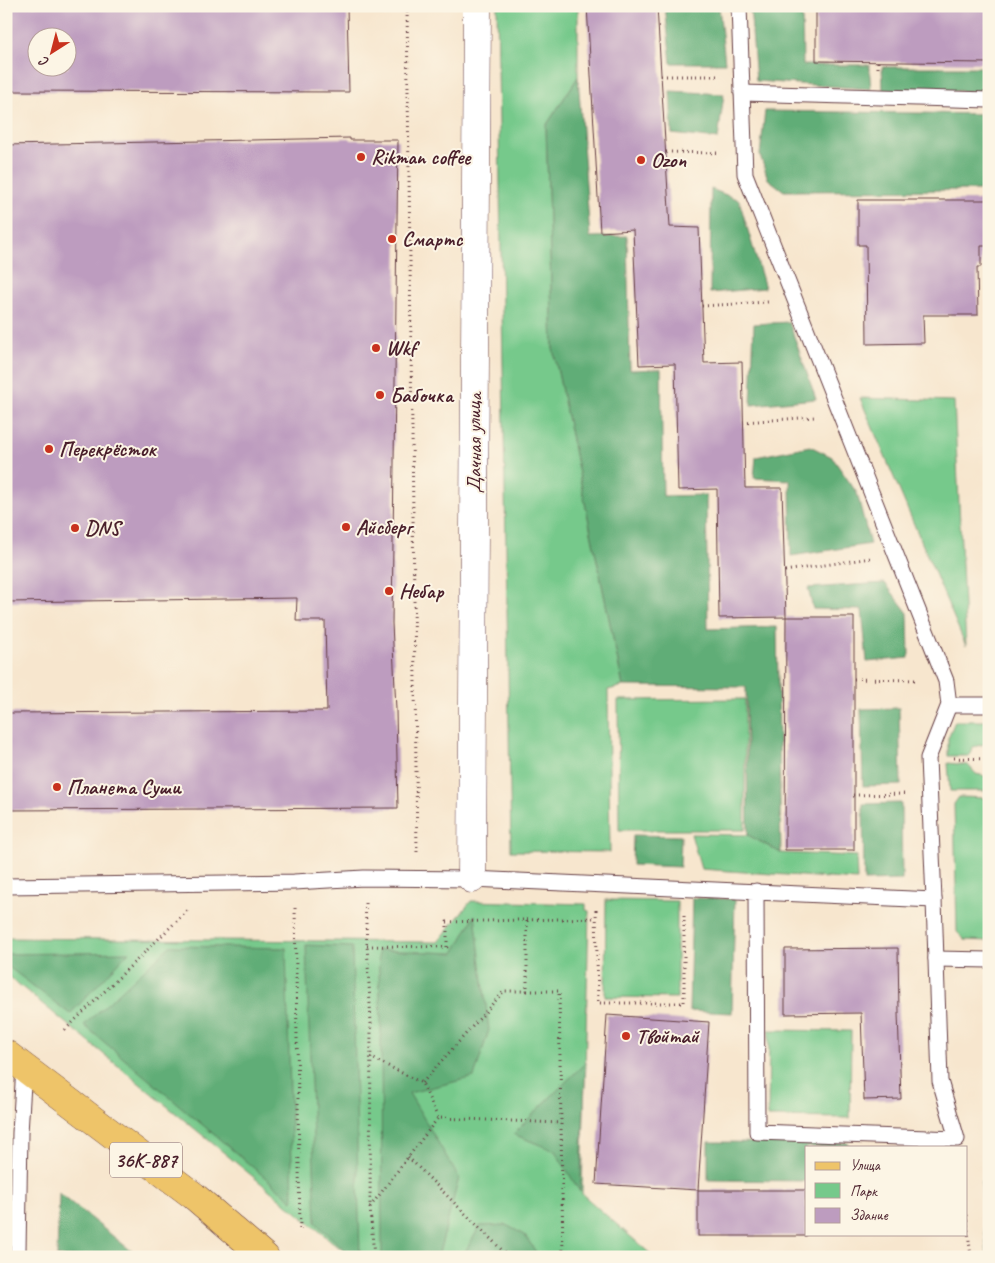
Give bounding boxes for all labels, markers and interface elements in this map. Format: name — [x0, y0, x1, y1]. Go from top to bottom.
north arrow — [28, 28, 78, 78]
text: С — [35, 52, 52, 71]
place label: Rikman coffee — [371, 144, 472, 170]
place label: Ozon — [651, 147, 686, 173]
marker: Rikman coffee — [355, 151, 367, 163]
marker: Ozon — [635, 154, 647, 166]
place label: Смартс — [402, 226, 464, 252]
marker: Смартс — [386, 233, 398, 245]
place label: Wkf — [386, 335, 420, 361]
marker: Wkf — [370, 342, 382, 354]
place label: Бабочка — [390, 382, 455, 408]
marker: Бабочка — [374, 389, 386, 401]
street label: Дачная улица — [461, 390, 487, 493]
place label: Перекрёсток — [59, 436, 157, 462]
marker: Перекрёсток — [43, 443, 55, 455]
place label: Айсберг — [356, 514, 414, 540]
place label: DNS — [85, 515, 123, 541]
marker: Айсберг — [340, 521, 352, 533]
marker: DNS — [69, 522, 81, 534]
place label: Небар — [399, 578, 445, 604]
marker: Небар — [383, 585, 395, 597]
place label: Планета Суши — [67, 774, 183, 800]
marker: Планета Суши — [51, 781, 63, 793]
place label: Твойтай — [636, 1023, 701, 1049]
marker: Твойтай — [620, 1030, 632, 1042]
road number: 36К-887 — [110, 1142, 182, 1178]
legend — [805, 1146, 968, 1236]
text: Улица — [850, 1156, 881, 1175]
text: Парк — [850, 1182, 878, 1201]
text: Здание — [850, 1206, 889, 1225]

